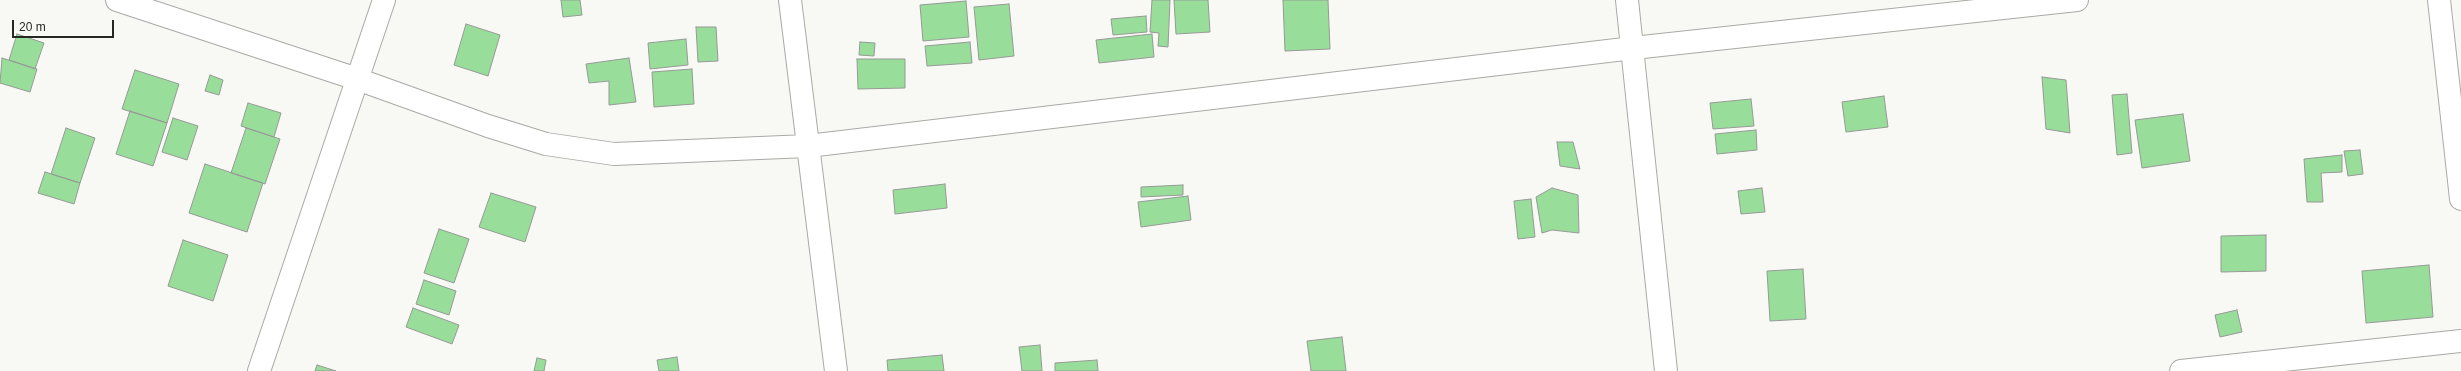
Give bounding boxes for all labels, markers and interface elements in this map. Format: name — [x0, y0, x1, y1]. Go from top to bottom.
scale bar — [14, 12, 116, 38]
text: 20 m — [19, 20, 46, 34]

